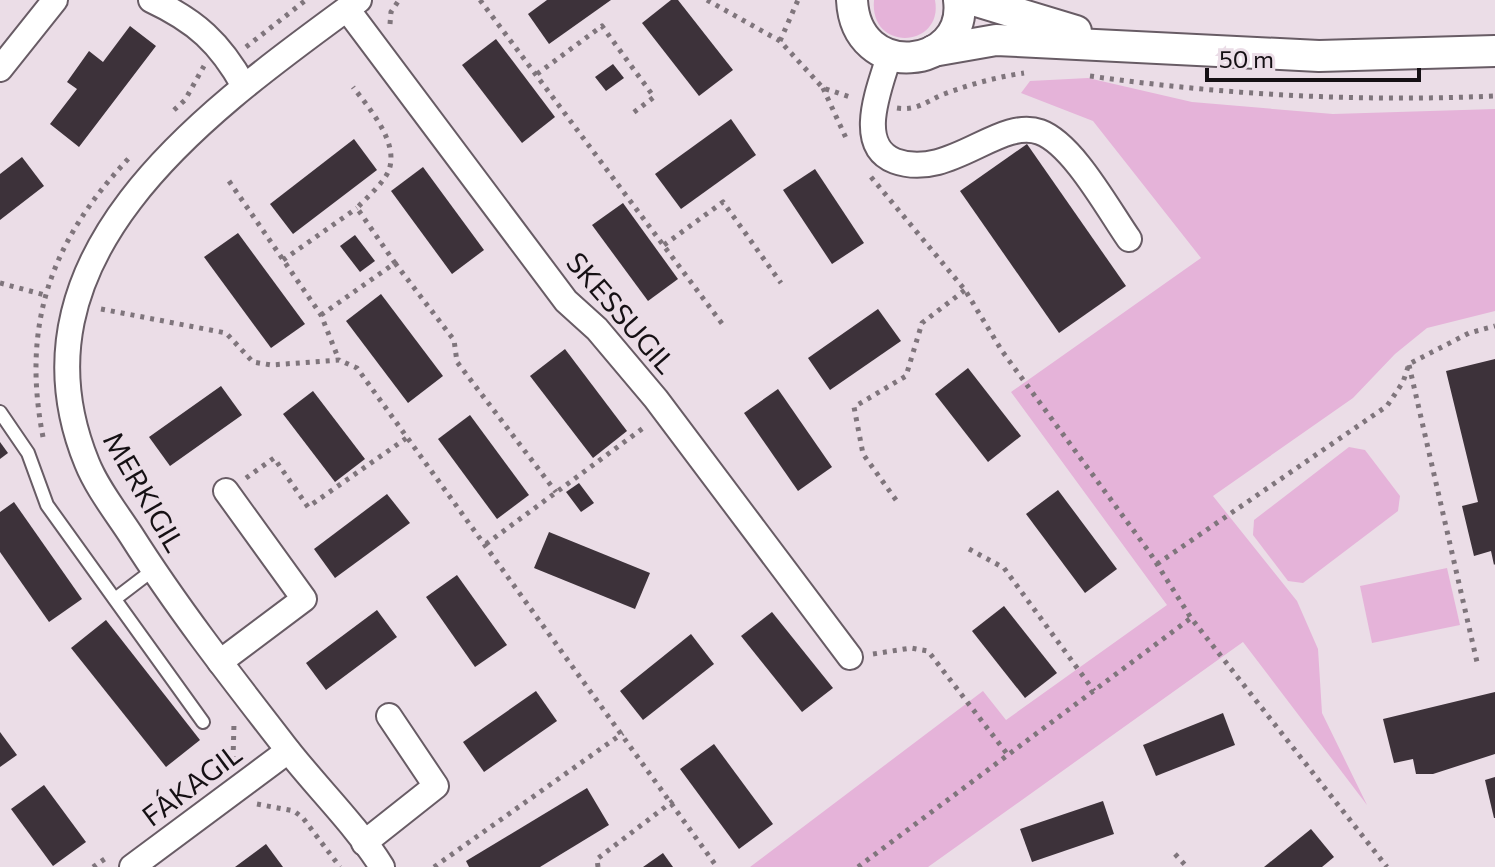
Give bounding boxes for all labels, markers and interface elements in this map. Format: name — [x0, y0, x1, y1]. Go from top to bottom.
scale bar — [1207, 32, 1419, 82]
text: 50 m — [1219, 44, 1274, 73]
street label: SKESSUGIL — [560, 245, 684, 380]
street label: MERKIGIL — [97, 425, 193, 558]
street label: FÁKAGIL — [135, 736, 248, 833]

